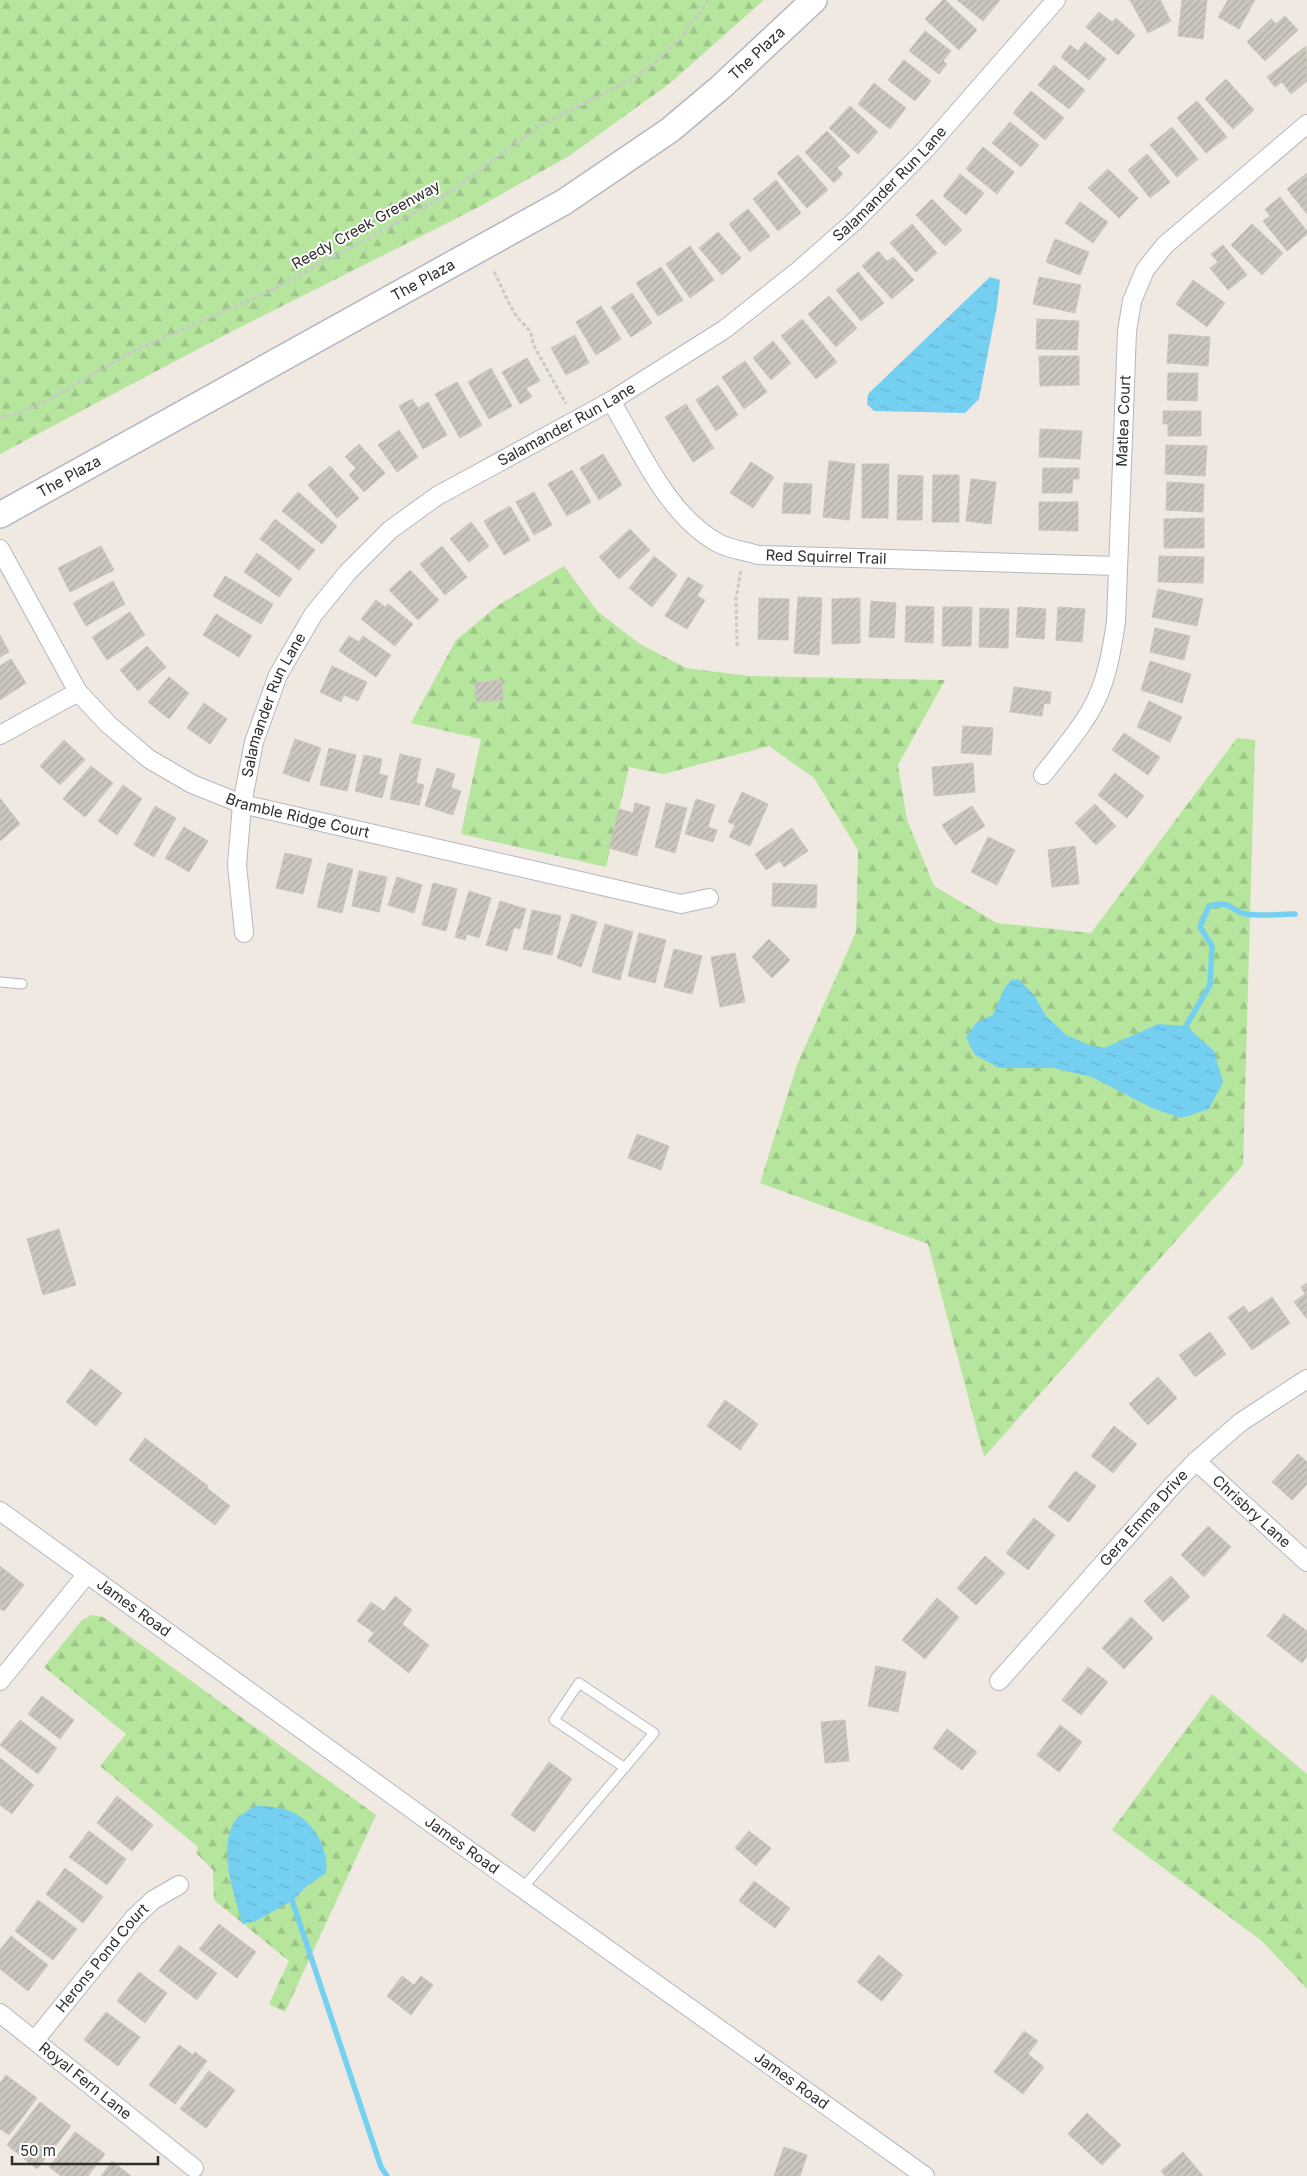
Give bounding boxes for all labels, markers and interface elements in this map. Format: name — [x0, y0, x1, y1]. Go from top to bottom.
street label: The Plaza — [725, 22, 789, 84]
street label: Salamander Run Lane — [828, 122, 950, 245]
street label: Reedy Creek Greenway — [288, 176, 444, 273]
street label: The Plaza — [388, 254, 458, 305]
street label: Matlea Court — [1112, 375, 1134, 467]
street label: Salamander Run Lane — [494, 378, 639, 470]
street label: The Plaza — [34, 451, 104, 502]
street label: Red Squirrel Trail — [765, 545, 887, 568]
street label: Salamander Run Lane — [237, 629, 310, 779]
street label: Bramble Ridge Court — [223, 788, 371, 842]
street label: Gera Emma Drive — [1095, 1465, 1192, 1570]
street label: Chrisbry Lane — [1209, 1471, 1295, 1552]
street label: James Road — [93, 1574, 175, 1641]
street label: James Road — [421, 1812, 503, 1878]
street label: Herons Pond Court — [51, 1899, 152, 2016]
street label: Royal Fern Lane — [35, 2038, 136, 2123]
street label: James Road — [751, 2047, 833, 2113]
scale bar — [12, 2134, 159, 2166]
text: 50 m — [20, 2141, 56, 2160]

